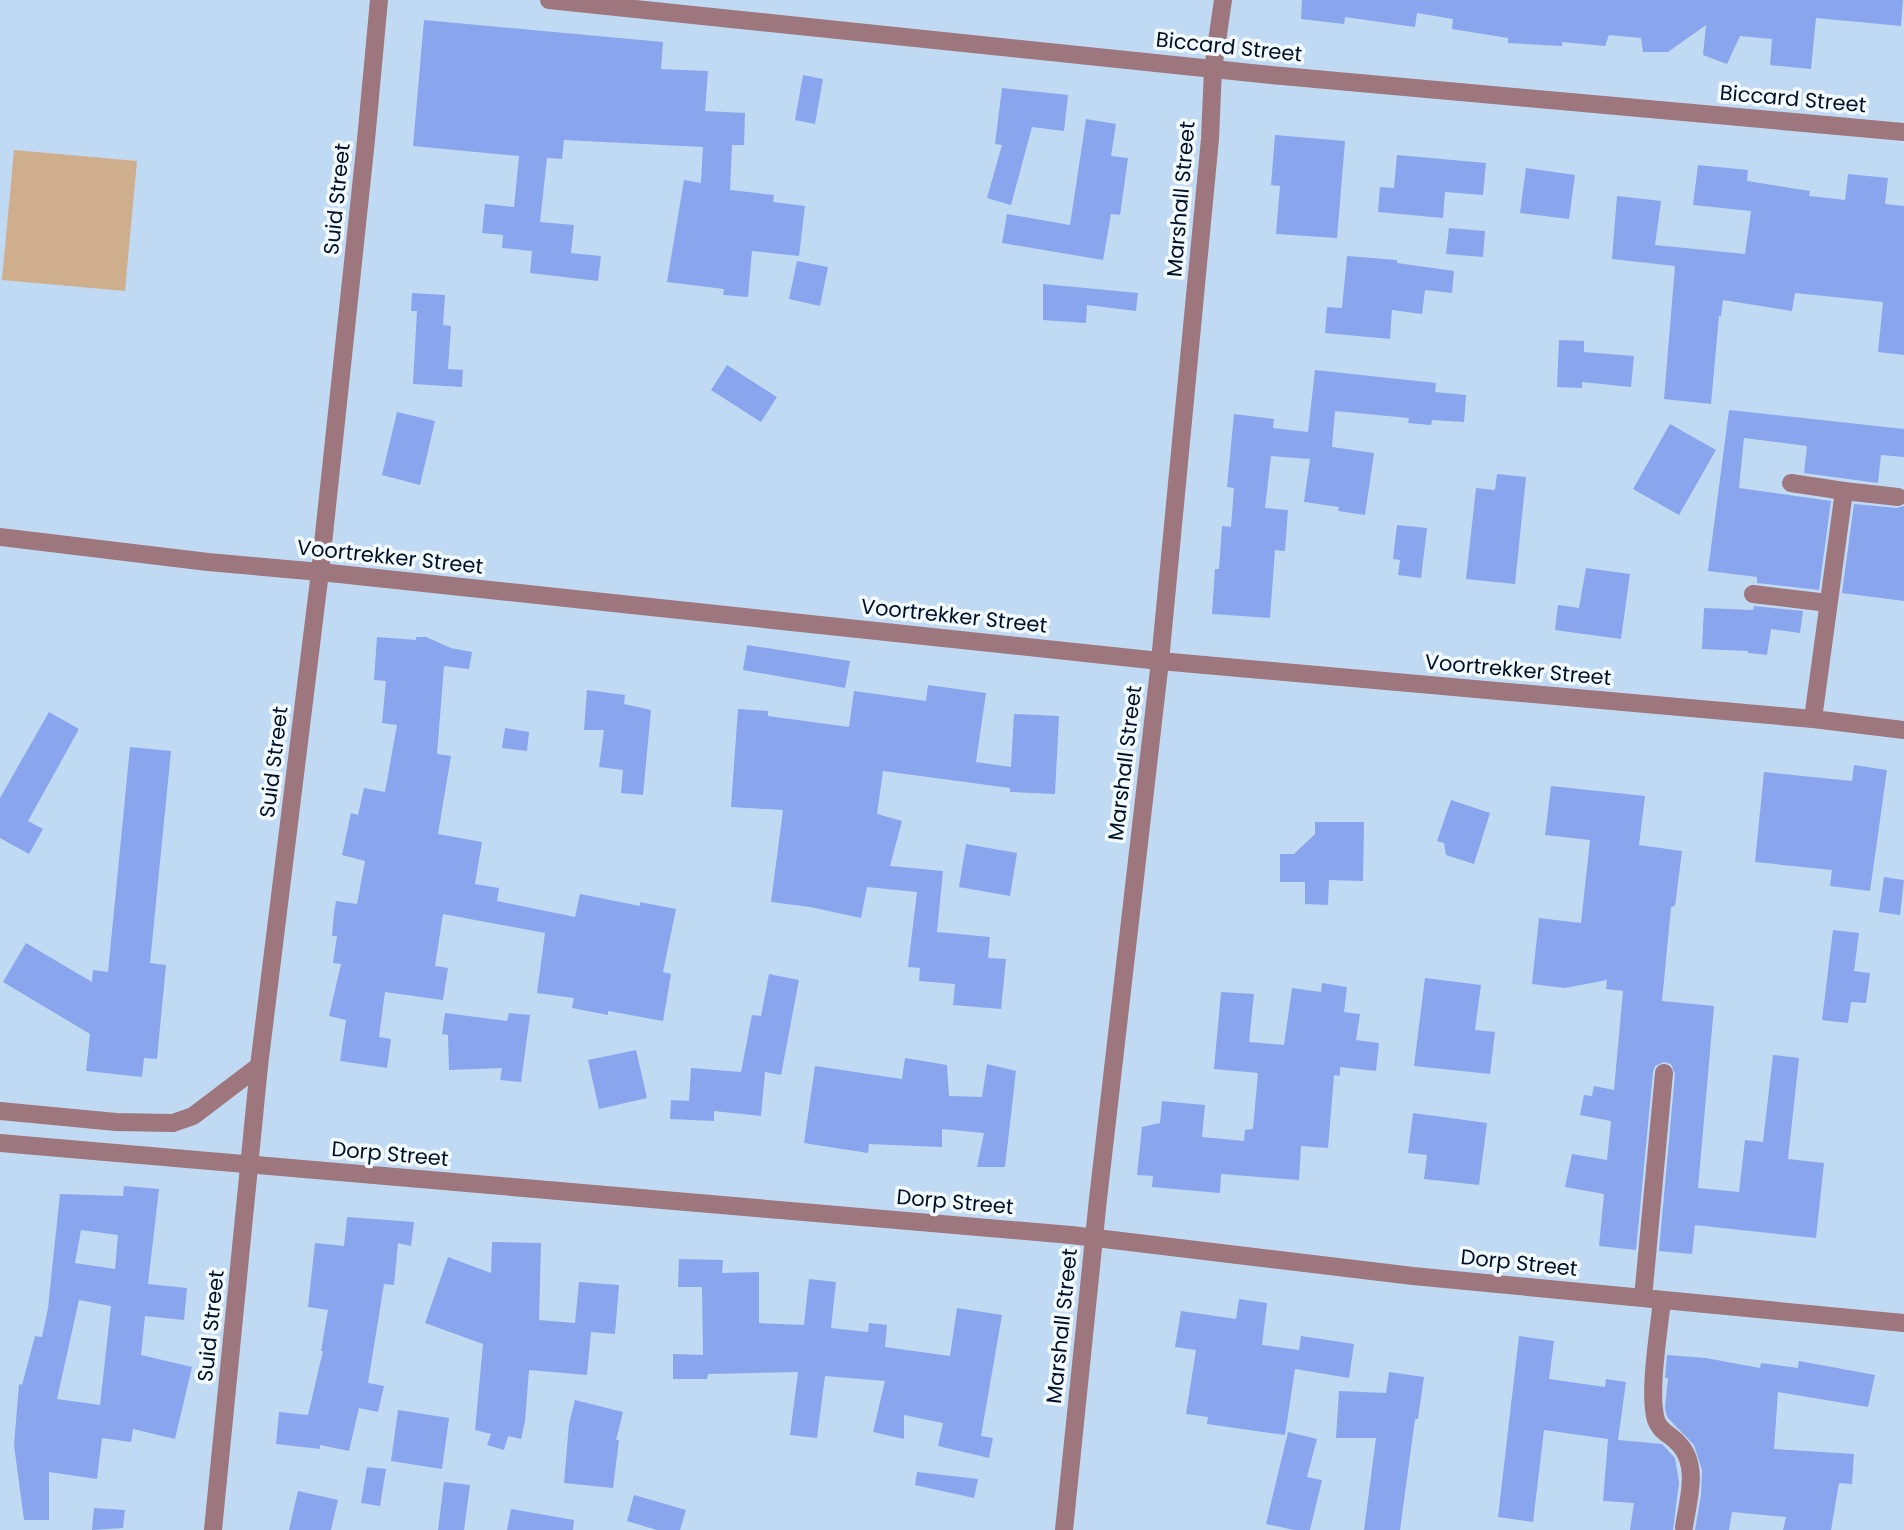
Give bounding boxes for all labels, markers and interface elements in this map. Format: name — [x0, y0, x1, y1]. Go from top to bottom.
street label: Biccard Street — [1155, 24, 1304, 69]
street label: Biccard Street — [1719, 78, 1867, 119]
street label: Marshall Street — [1159, 120, 1202, 278]
street label: Suid Street — [316, 142, 357, 256]
street label: Voortrekker Street — [296, 532, 485, 581]
street label: Voortrekker Street — [860, 591, 1049, 640]
street label: Voortrekker Street — [1424, 647, 1612, 692]
street label: Marshall Street — [1101, 684, 1148, 842]
street label: Suid Street — [252, 704, 295, 819]
street label: Dorp Street — [330, 1134, 450, 1173]
street label: Dorp Street — [895, 1182, 1015, 1221]
street label: Dorp Street — [1459, 1242, 1579, 1283]
street label: Marshall Street — [1039, 1247, 1084, 1405]
street label: Suid Street — [190, 1269, 231, 1383]

